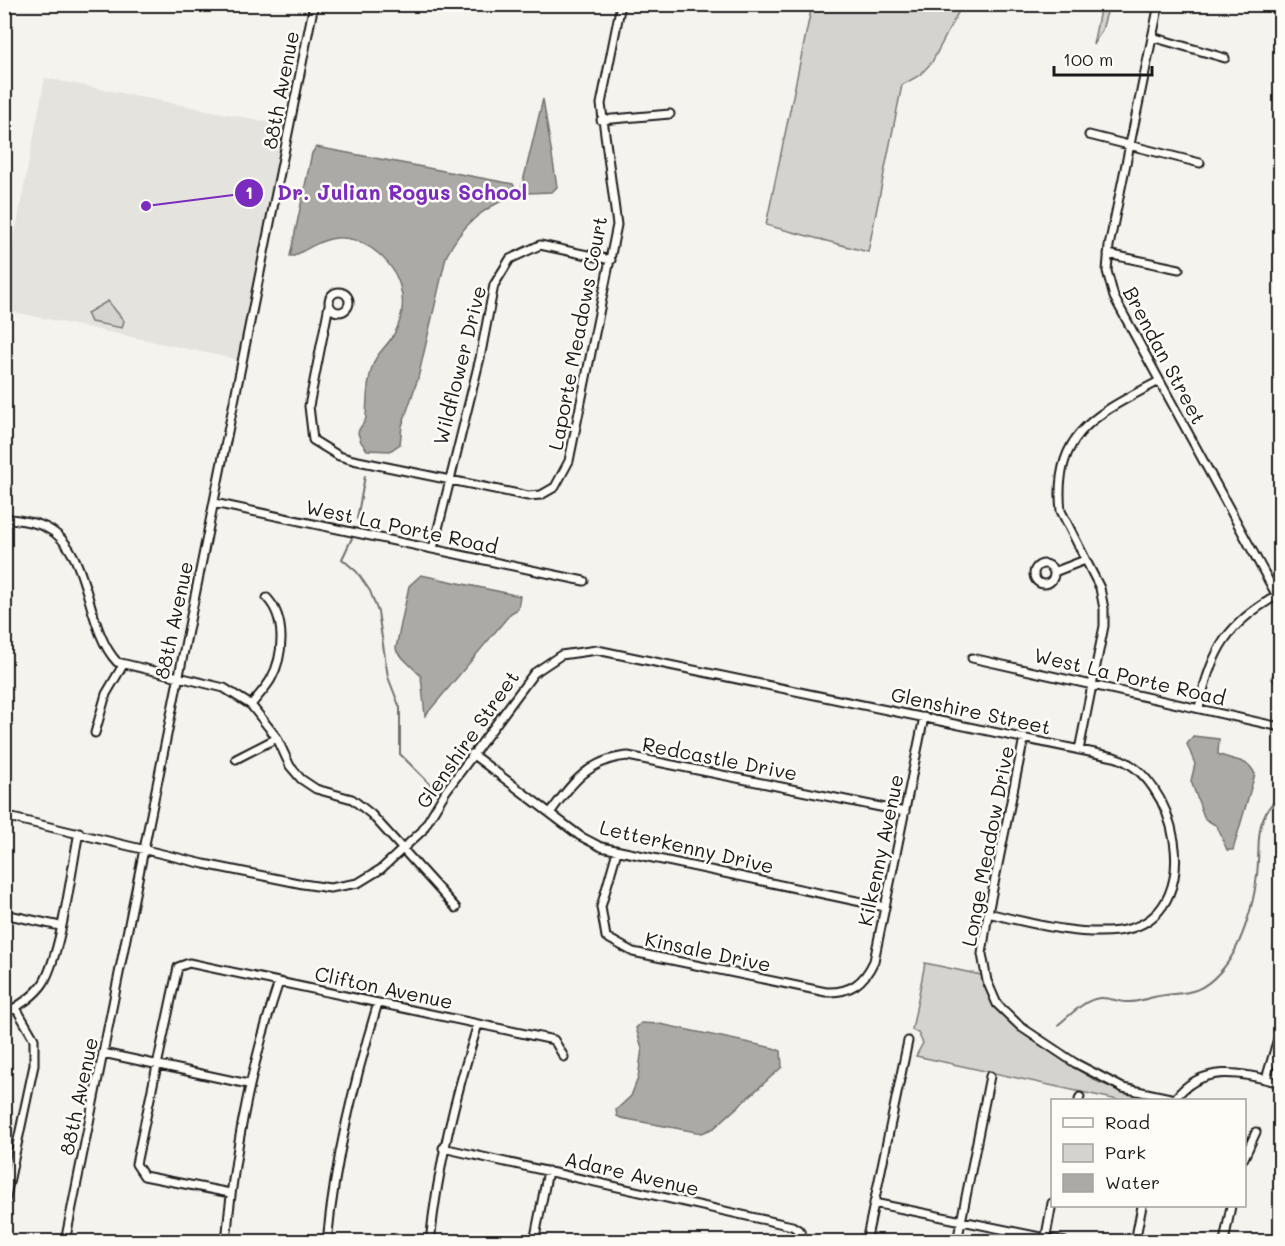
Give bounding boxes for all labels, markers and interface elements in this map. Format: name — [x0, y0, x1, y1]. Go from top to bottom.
street label: 88th Avenue — [256, 29, 304, 151]
scale bar — [1054, 39, 1152, 77]
text: 100 m — [1063, 47, 1113, 71]
callout: Dr. Julian Rogus School — [234, 174, 539, 213]
text: Dr. Julian Rogus School — [277, 178, 527, 205]
text: 1 — [245, 180, 253, 204]
street label: Laporte Meadows Court — [542, 214, 612, 452]
street label: Brendan Street — [1118, 282, 1212, 428]
street label: Wildflower Drive — [427, 283, 491, 447]
street label: West La Porte Road — [304, 493, 500, 559]
street label: 88th Avenue — [148, 559, 198, 681]
street label: West La Porte Road — [1032, 641, 1228, 711]
street label: Glenshire Street — [410, 665, 524, 813]
street label: Glenshire Street — [889, 680, 1053, 740]
street label: Redcastle Drive — [640, 730, 800, 786]
street label: Longe Meadow Drive — [955, 743, 1019, 949]
street label: Kilkenny Avenue — [851, 772, 909, 928]
street label: Letterkenny Drive — [597, 813, 777, 879]
street label: Kinsale Drive — [643, 925, 773, 977]
street label: Clifton Avenue — [313, 960, 455, 1014]
street label: 88th Avenue — [53, 1035, 103, 1157]
legend — [1051, 1099, 1246, 1207]
text: Road — [1105, 1110, 1150, 1134]
text: Park — [1105, 1140, 1146, 1164]
street label: Adare Avenue — [562, 1145, 702, 1201]
text: Water — [1105, 1170, 1160, 1194]

